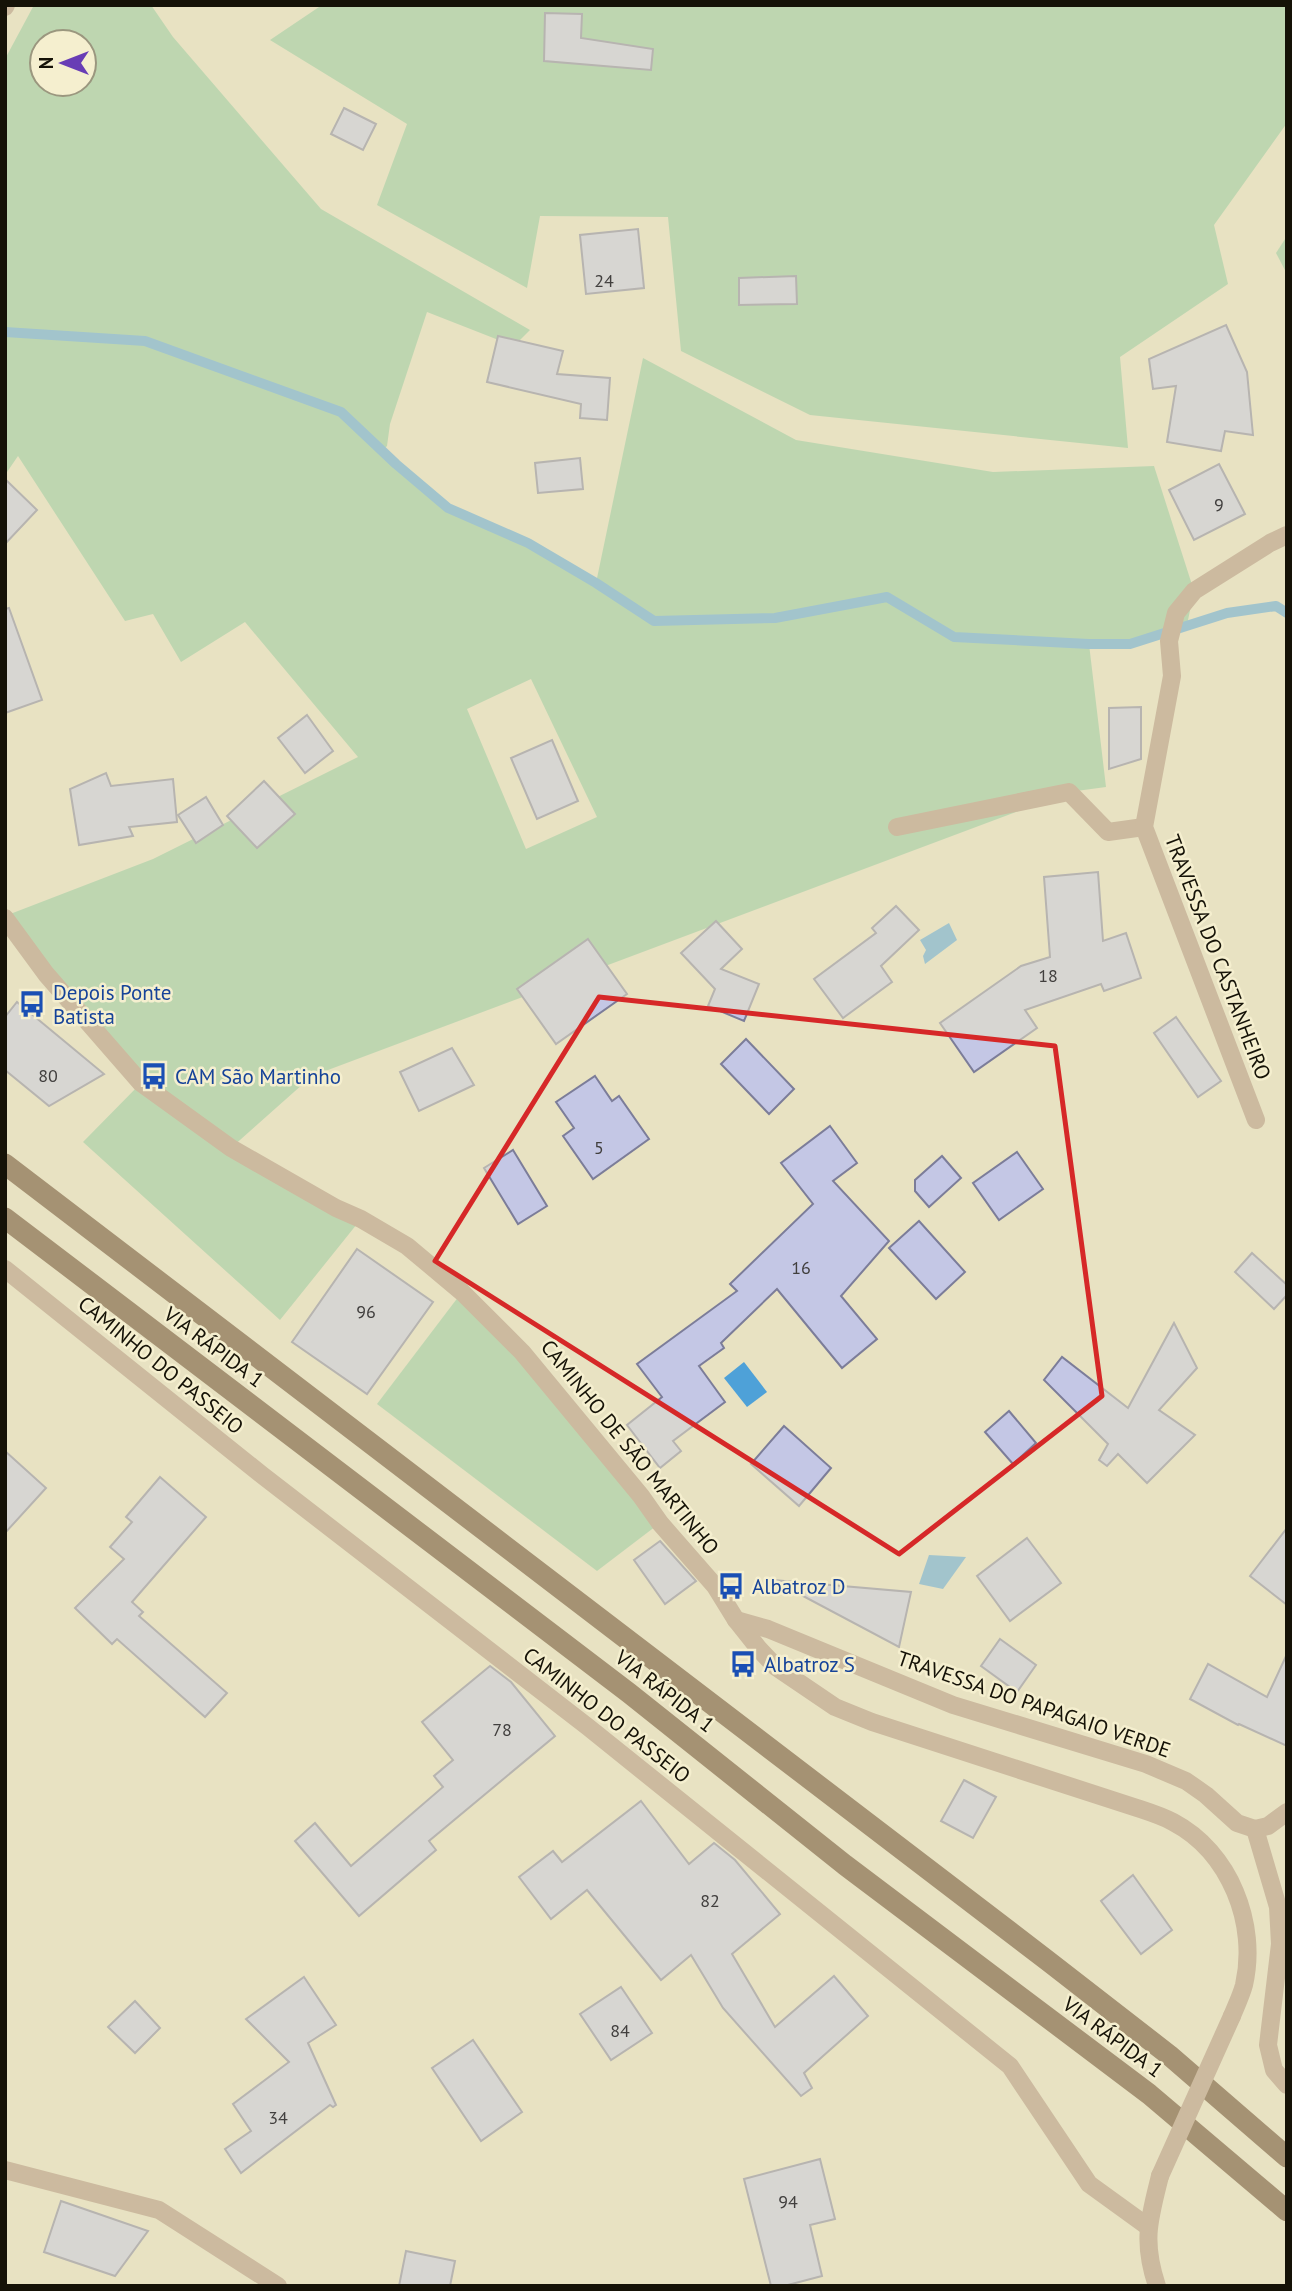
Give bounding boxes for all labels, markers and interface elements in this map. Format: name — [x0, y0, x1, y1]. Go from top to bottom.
north arrow — [28, 28, 98, 98]
text: N — [34, 57, 58, 69]
house number: 24 — [594, 269, 614, 292]
house number: 9 — [1214, 493, 1224, 516]
street label: TRAVESSA DO CASTANHEIRO — [1159, 831, 1277, 1083]
house number: 18 — [1038, 964, 1058, 987]
place label: Depois Ponte Batista — [53, 979, 171, 1030]
bus stop icon: Depois Ponte Batista — [17, 989, 47, 1019]
bus stop icon: CAM São Martinho — [139, 1061, 169, 1091]
place label: CAM São Martinho — [175, 1063, 341, 1090]
house number: 80 — [38, 1064, 58, 1087]
house number: 5 — [594, 1136, 604, 1159]
house number: 16 — [791, 1256, 811, 1279]
street label: CAMINHO DO PASSEIO — [73, 1290, 249, 1440]
street label: VIA RÁPIDA 1 — [158, 1300, 270, 1394]
house number: 96 — [356, 1300, 376, 1323]
street label: CAMINHO DE SÃO MARTINHO — [535, 1334, 725, 1560]
bus stop icon: Albatroz D — [716, 1571, 746, 1601]
place label: Albatroz D — [752, 1573, 845, 1600]
street label: CAMINHO DO PASSEIO — [518, 1641, 696, 1789]
street label: VIA RÁPIDA 1 — [609, 1643, 720, 1738]
street label: TRAVESSA DO PAPAGAIO VERDE — [894, 1644, 1174, 1764]
bus stop icon: Albatroz S — [728, 1649, 758, 1679]
place label: Albatroz S — [764, 1651, 855, 1678]
house number: 78 — [492, 1718, 512, 1741]
house number: 82 — [700, 1889, 720, 1912]
street label: VIA RÁPIDA 1 — [1057, 1990, 1169, 2084]
house number: 84 — [610, 2019, 630, 2042]
house number: 34 — [268, 2106, 288, 2129]
house number: 94 — [778, 2190, 798, 2213]

